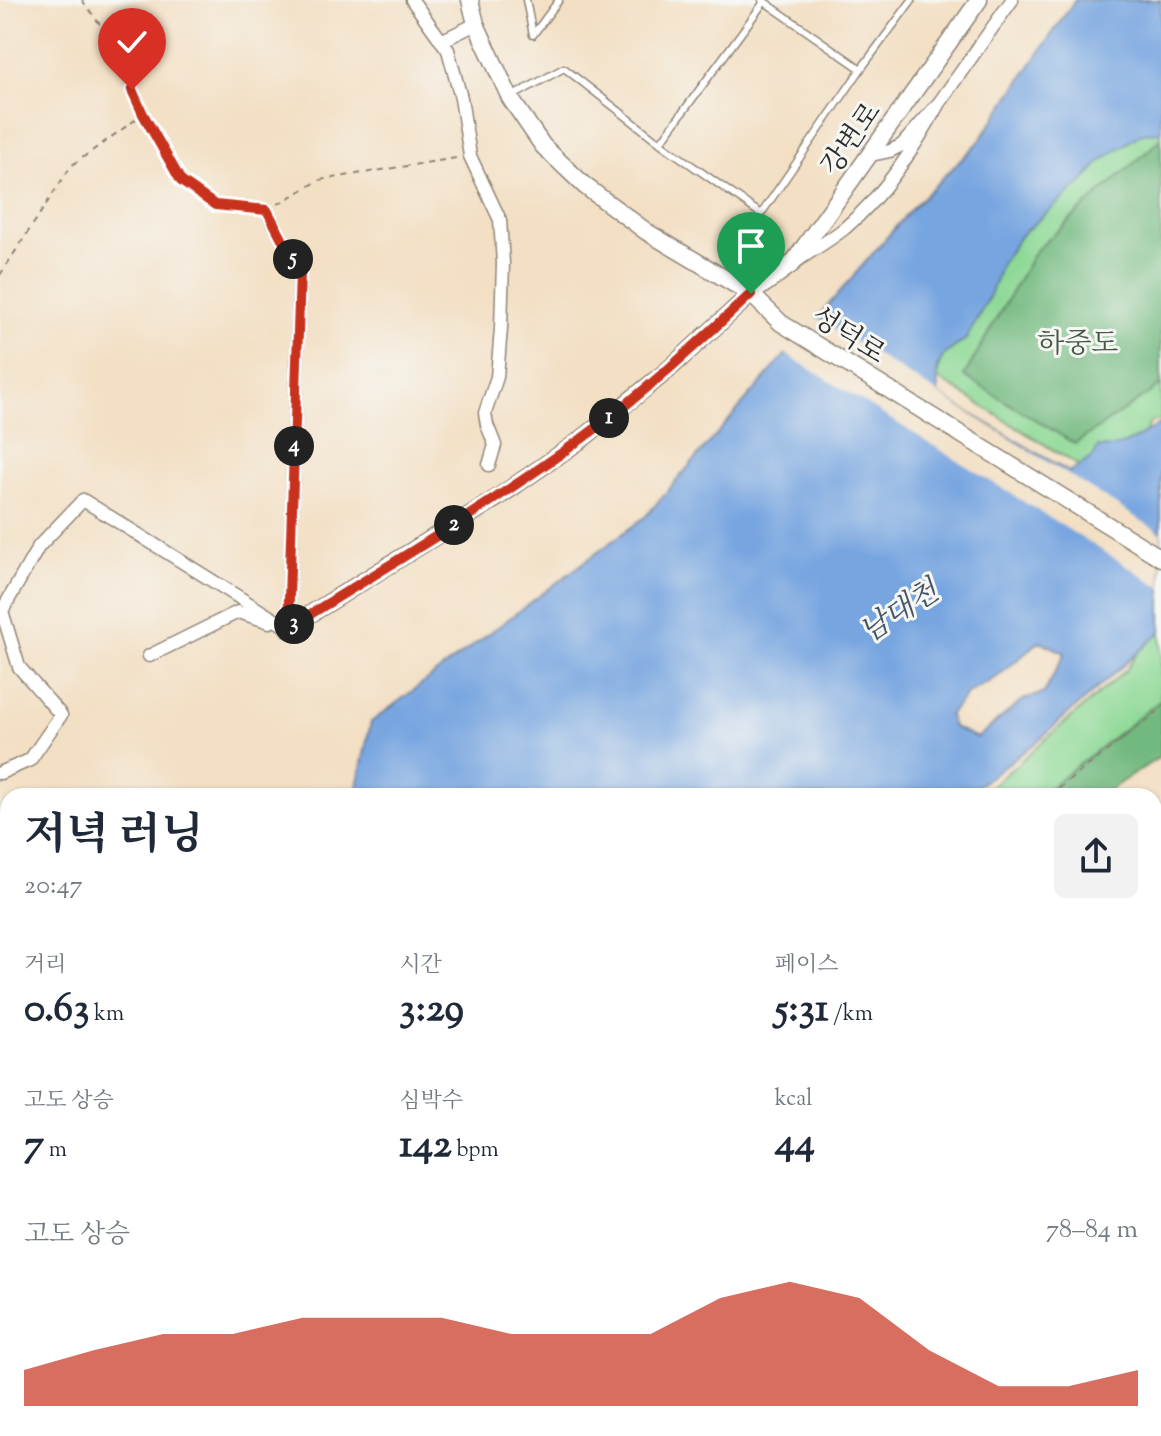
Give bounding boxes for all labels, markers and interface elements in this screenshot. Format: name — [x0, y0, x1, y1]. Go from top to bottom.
pin — [98, 8, 166, 90]
icon: check — [110, 20, 154, 64]
street label: 강변로 — [813, 95, 892, 184]
pin — [717, 212, 785, 294]
icon: arrive — [729, 224, 773, 268]
pin: 5 — [273, 239, 313, 279]
text: 5 — [289, 243, 297, 275]
street label: 성덕로 — [802, 298, 892, 375]
park label: 하중도 — [1037, 325, 1119, 365]
pin: 1 — [589, 398, 629, 438]
text: 1 — [605, 402, 613, 434]
pin: 4 — [274, 426, 314, 466]
text: 4 — [288, 430, 300, 462]
pin: 2 — [434, 505, 474, 545]
text: 2 — [449, 509, 459, 541]
water label: 남대천 — [852, 570, 950, 655]
pin: 3 — [274, 604, 314, 644]
text: 3 — [290, 608, 298, 640]
text: 저녁 러닝 — [24, 806, 203, 869]
button: share — [1054, 814, 1138, 898]
text: 20:47 — [24, 868, 83, 905]
text: 거리 — [24, 950, 67, 982]
text: 시간 — [399, 950, 442, 982]
text: 페이스 — [775, 950, 838, 982]
text: 0.63 — [24, 982, 89, 1039]
text: 3:29 — [399, 982, 464, 1039]
text: 5:31 — [775, 982, 829, 1039]
text: km — [89, 999, 124, 1031]
text: /km — [829, 999, 873, 1031]
text: kcal — [775, 1084, 812, 1116]
text: 고도 상승 — [24, 1086, 114, 1118]
text: 심박수 — [399, 1086, 463, 1118]
text: 44 — [775, 1116, 815, 1173]
text: 7 — [24, 1118, 44, 1175]
text: 142 — [399, 1118, 452, 1175]
text: m — [44, 1135, 67, 1167]
text: bpm — [452, 1135, 499, 1167]
text: 78–84 m — [1046, 1212, 1138, 1249]
text: 고도 상승 — [24, 1217, 130, 1254]

